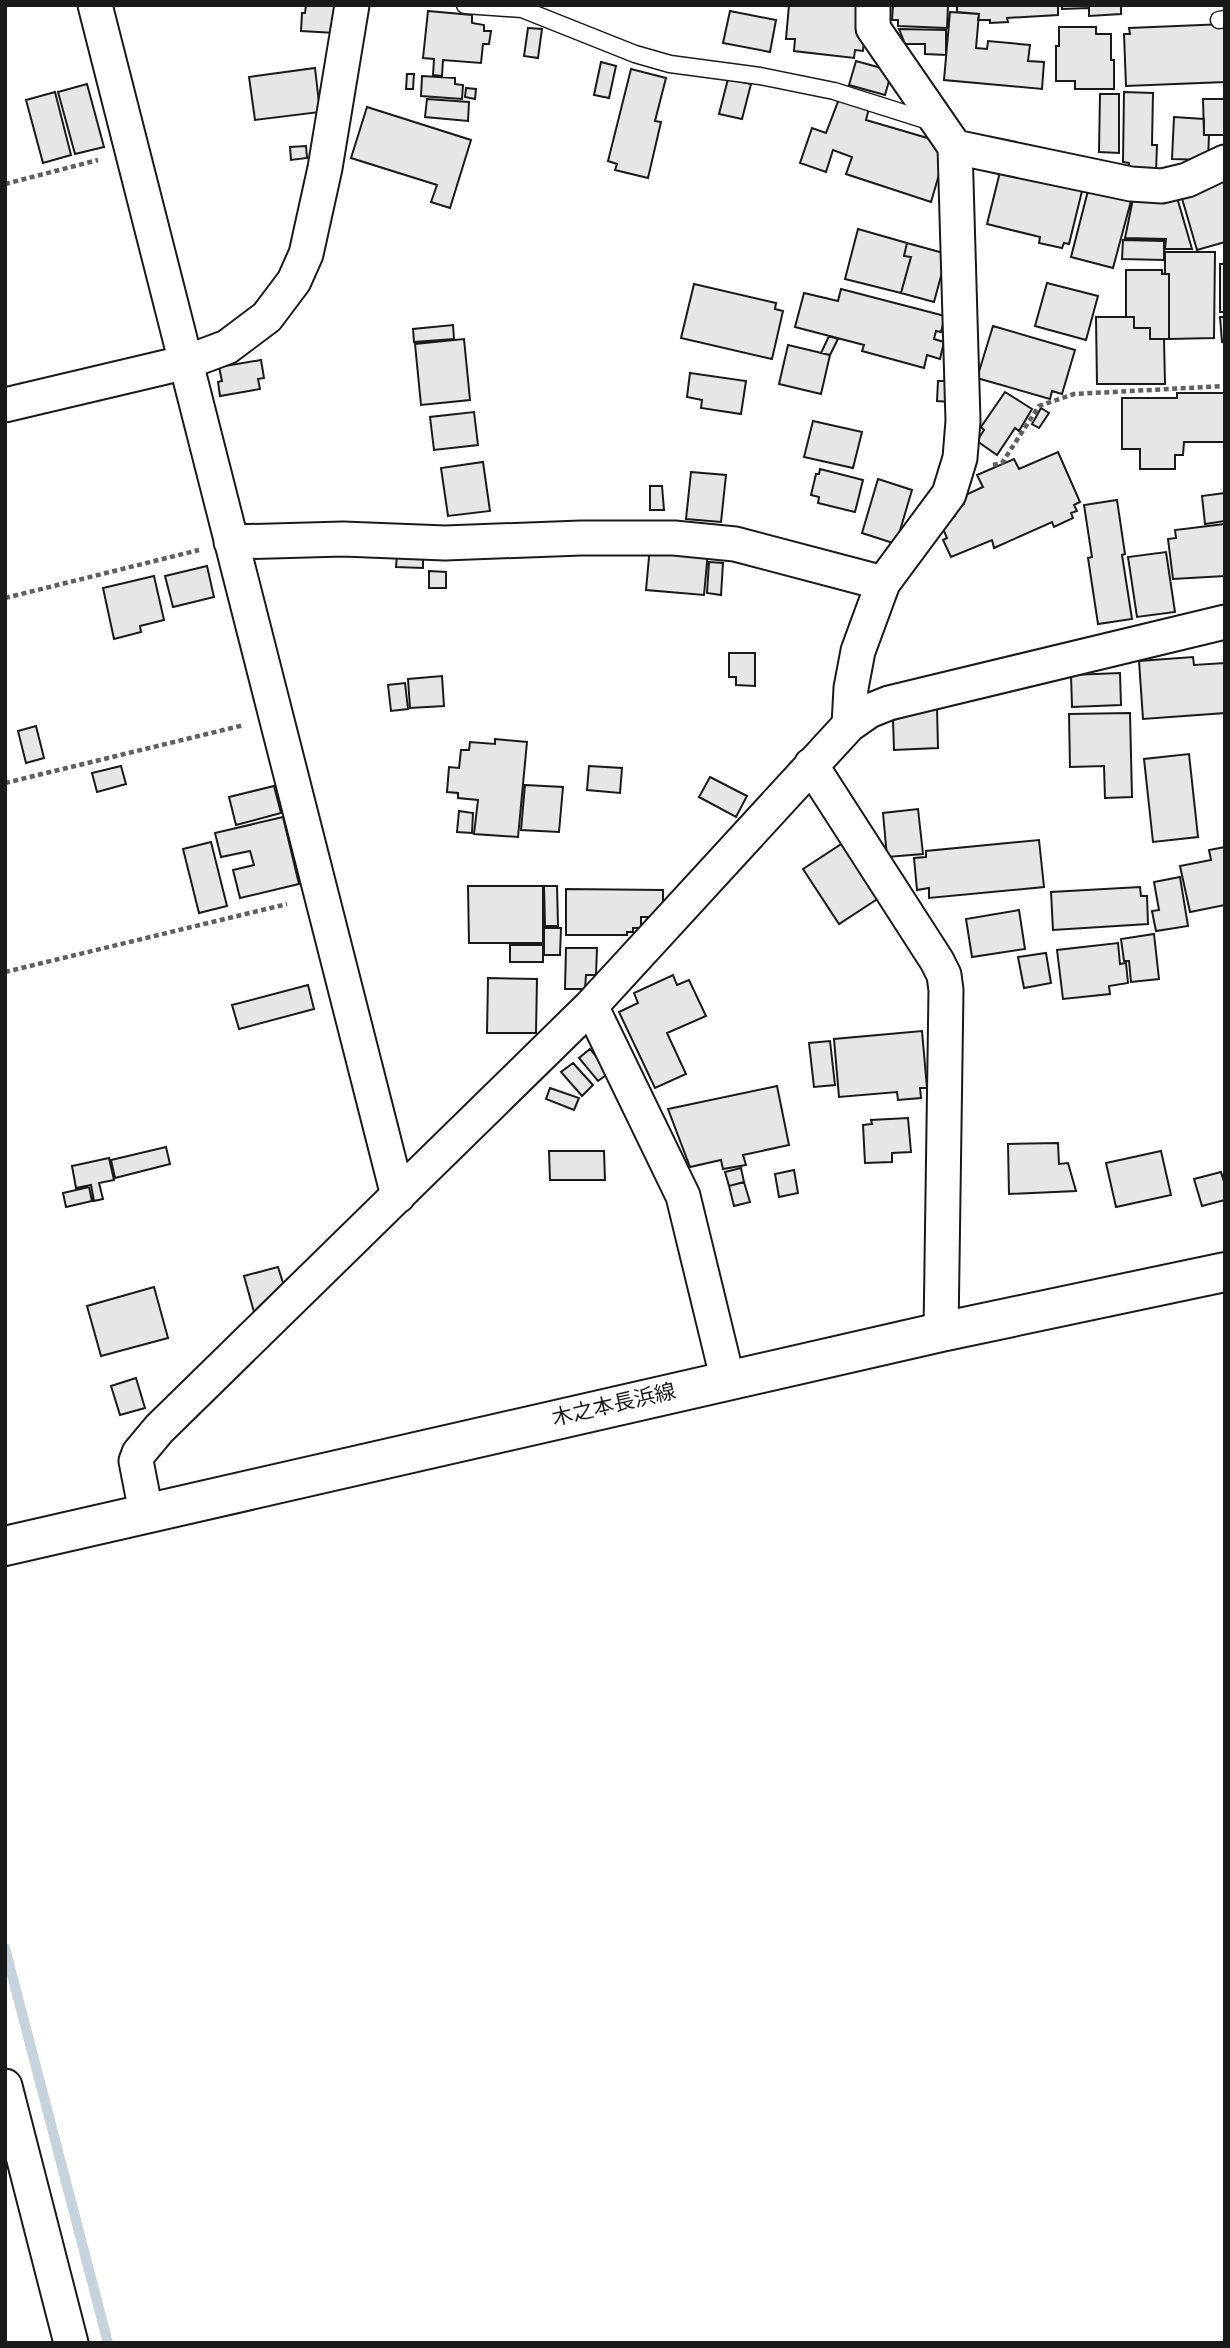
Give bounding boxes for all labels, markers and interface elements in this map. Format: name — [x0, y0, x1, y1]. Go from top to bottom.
street label: 木之本長浜線 — [550, 1379, 678, 1433]

